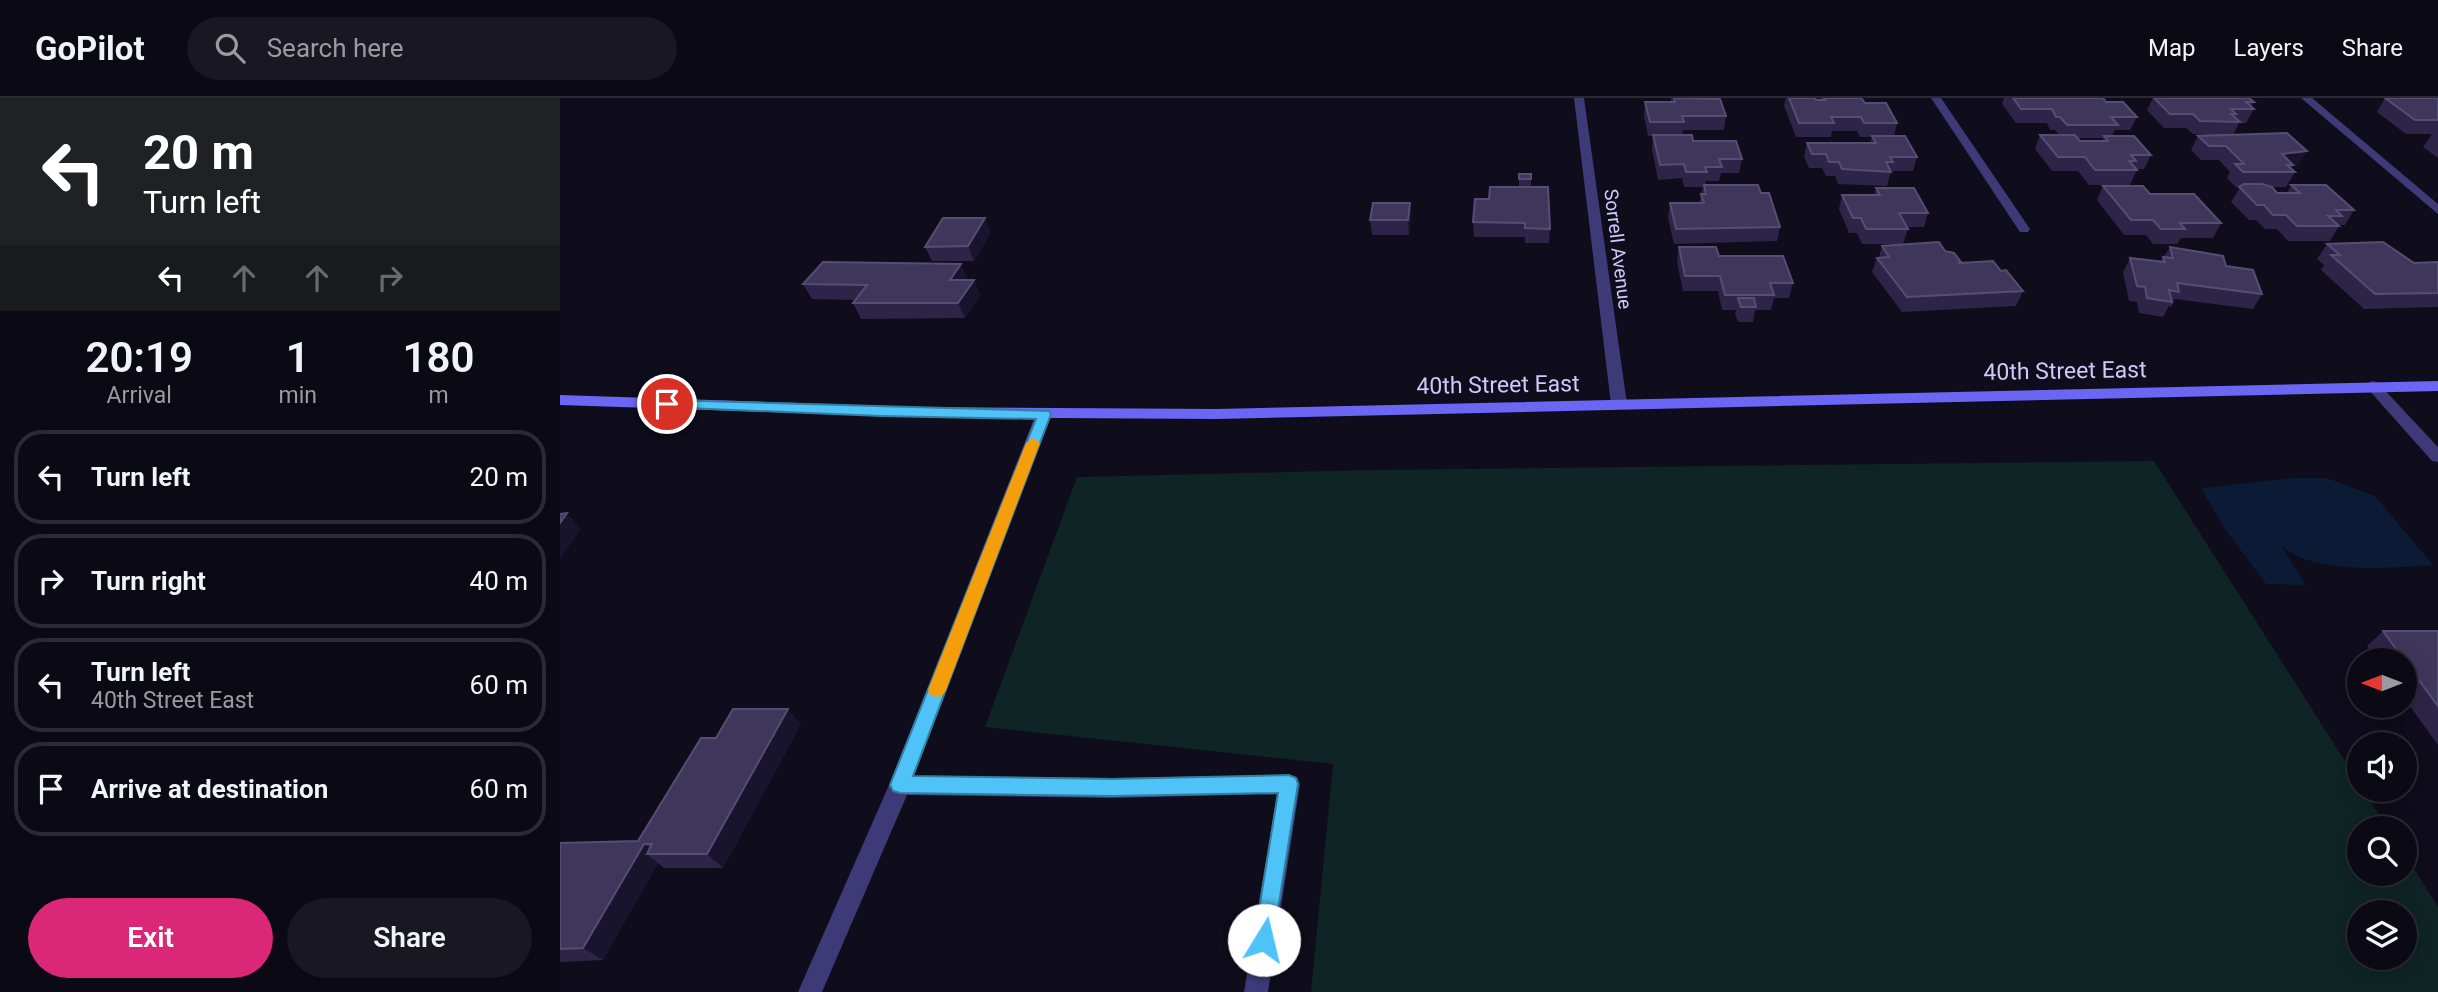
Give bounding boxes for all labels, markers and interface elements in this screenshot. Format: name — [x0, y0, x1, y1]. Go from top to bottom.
search box — [187, 17, 677, 80]
text: GoPilot — [35, 29, 145, 68]
icon: search — [211, 29, 249, 67]
text: Search here — [267, 33, 403, 63]
text: Map — [2148, 34, 2196, 62]
text: Layers — [2234, 34, 2304, 62]
text: Share — [2342, 34, 2403, 62]
text: 20 m — [143, 124, 254, 181]
icon: left — [28, 126, 119, 217]
text: Turn left — [143, 183, 261, 221]
street label: Sorrell Avenue — [1599, 188, 1637, 310]
icon: left — [152, 259, 190, 297]
icon: ahead — [225, 259, 263, 297]
icon: ahead — [298, 259, 336, 297]
icon: right — [371, 259, 409, 297]
text: 20:19 — [86, 333, 193, 382]
text: 1 — [286, 333, 310, 382]
text: 180 — [402, 333, 474, 382]
street label: 40th Street East — [1983, 356, 2147, 386]
street label: 40th Street East — [1416, 370, 1580, 400]
pin — [637, 374, 697, 434]
text: Arrival — [107, 382, 172, 409]
text: min — [278, 382, 317, 409]
text: m — [428, 382, 449, 409]
icon: arrive — [648, 385, 686, 423]
icon: left — [32, 458, 70, 496]
text: Turn left — [91, 462, 190, 492]
text: 20 m — [470, 462, 528, 492]
icon: right — [32, 562, 70, 600]
text: Turn right — [91, 566, 206, 596]
text: 40 m — [470, 566, 528, 596]
north arrow — [2347, 648, 2417, 718]
map controls — [2347, 648, 2417, 970]
text: Turn left — [91, 657, 190, 687]
icon: left — [32, 666, 70, 704]
text: 60 m — [470, 670, 528, 700]
text: 40th Street East — [91, 687, 254, 714]
button: sound — [2347, 732, 2417, 802]
icon: arrive — [32, 770, 70, 808]
text: Arrive at destination — [91, 774, 328, 804]
text: 60 m — [470, 774, 528, 804]
button: search — [2347, 816, 2417, 886]
button: Exit — [28, 898, 273, 978]
button: Share — [287, 898, 532, 978]
button: layers — [2347, 900, 2417, 970]
position arrow — [1227, 903, 1301, 977]

